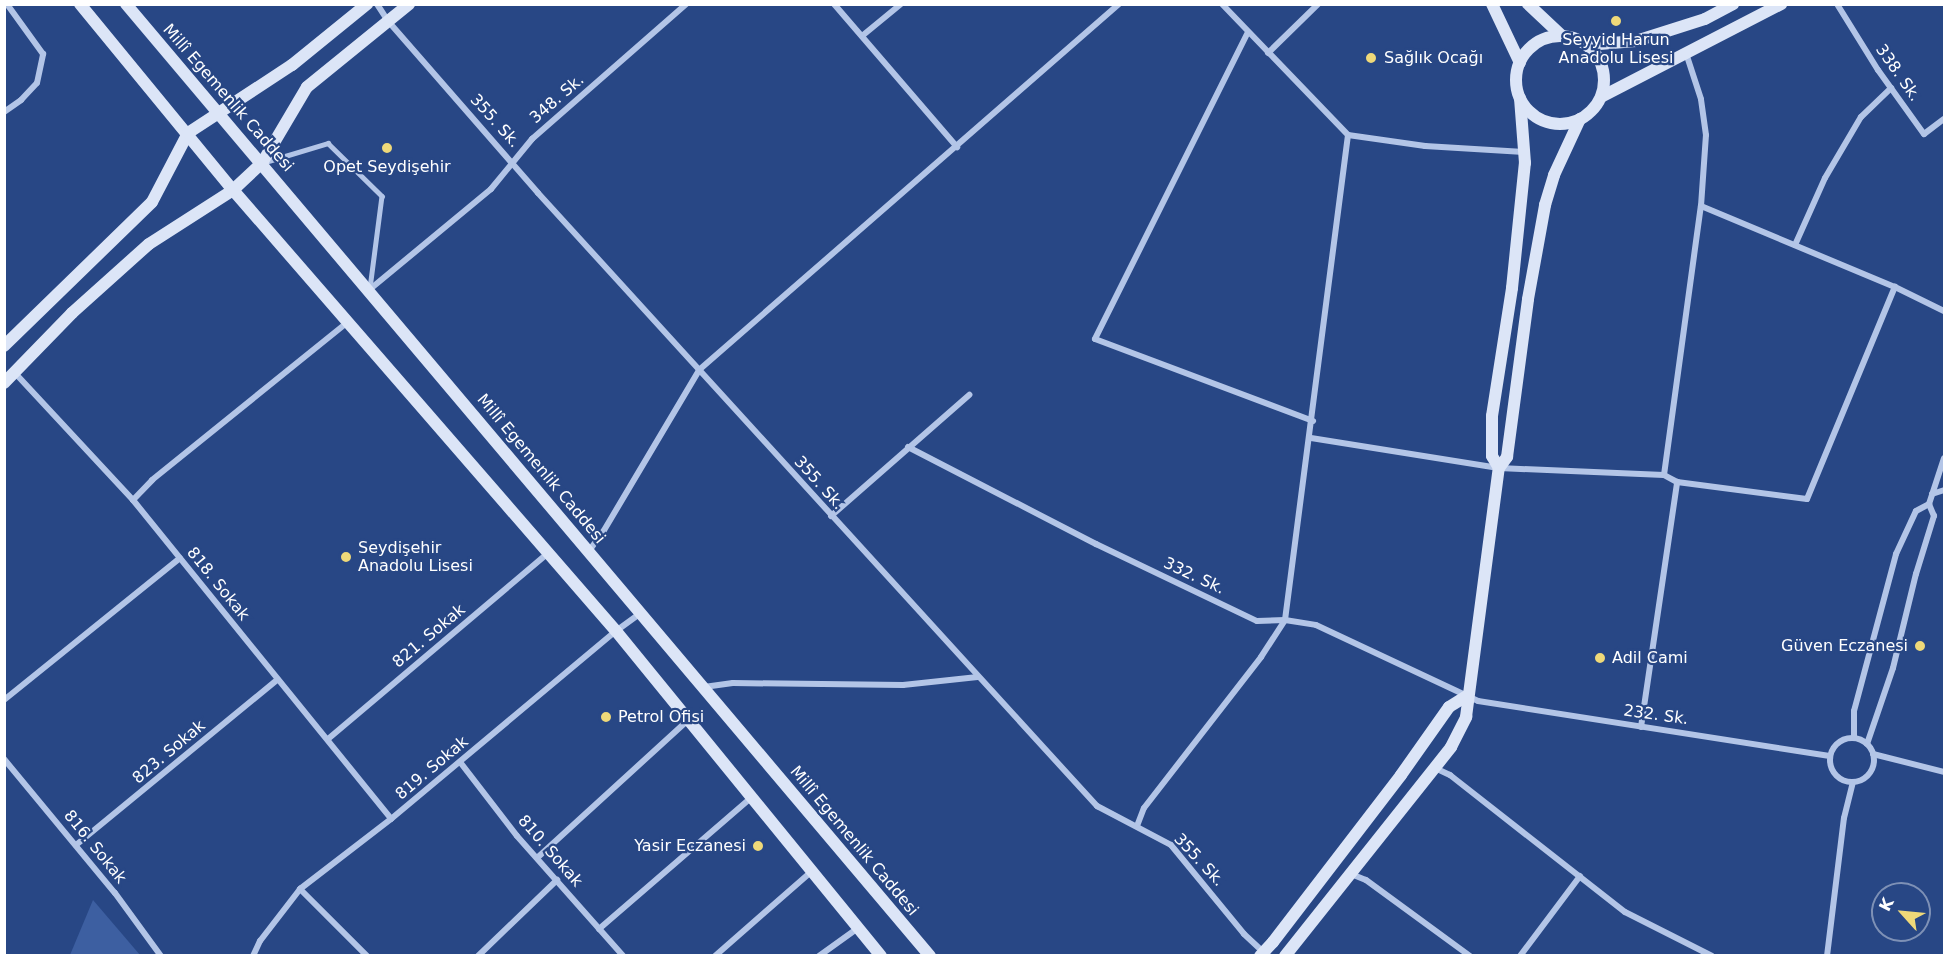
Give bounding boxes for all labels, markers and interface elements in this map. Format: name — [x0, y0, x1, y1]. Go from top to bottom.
marker: Seyyid Harun Anadolu Lisesi — [1609, 14, 1623, 28]
street label: Millî Egemenlik Caddesi — [159, 20, 297, 176]
place label: Seyyid Harun Anadolu Lisesi — [1559, 30, 1673, 68]
street label: 338. Sk. — [1871, 41, 1925, 105]
place label: Sağlık Ocağı — [1384, 48, 1483, 68]
marker: Sağlık Ocağı — [1362, 49, 1380, 67]
street label: 348. Sk. — [526, 70, 588, 128]
street label: 355. Sk. — [466, 90, 524, 152]
marker: Opet Seydişehir — [380, 141, 394, 155]
place label: Opet Seydişehir — [323, 157, 451, 177]
street label: Millî Egemenlik Caddesi — [473, 390, 609, 548]
street label: 355. Sk. — [790, 452, 848, 514]
place label: Seydişehir Anadolu Lisesi — [358, 538, 473, 576]
street label: 818. Sokak — [183, 543, 253, 625]
marker: Seydişehir Anadolu Lisesi — [339, 550, 353, 564]
street label: 332. Sk. — [1160, 554, 1228, 598]
street label: 821. Sokak — [389, 600, 469, 672]
place label: Güven Eczanesi — [1781, 636, 1908, 656]
marker: Güven Eczanesi — [1913, 639, 1927, 653]
place label: Adil Cami — [1612, 648, 1688, 668]
marker: Adil Cami — [1593, 651, 1607, 665]
street label: 232. Sk. — [1622, 701, 1690, 729]
place label: Petrol Ofisi — [618, 707, 704, 727]
marker: Petrol Ofisi — [599, 710, 613, 724]
street label: 823. Sokak — [129, 716, 209, 788]
street label: 819. Sokak — [392, 732, 472, 804]
street label: Millî Egemenlik Caddesi — [786, 762, 922, 920]
street label: 816. Sokak — [60, 806, 130, 888]
street label: 810. Sokak — [514, 811, 586, 891]
street label: 355. Sk. — [1170, 830, 1228, 890]
place label: Yasir Eczanesi — [634, 836, 746, 856]
marker: Yasir Eczanesi — [751, 839, 765, 853]
north arrow — [1871, 882, 1931, 942]
text: K — [1875, 895, 1898, 914]

